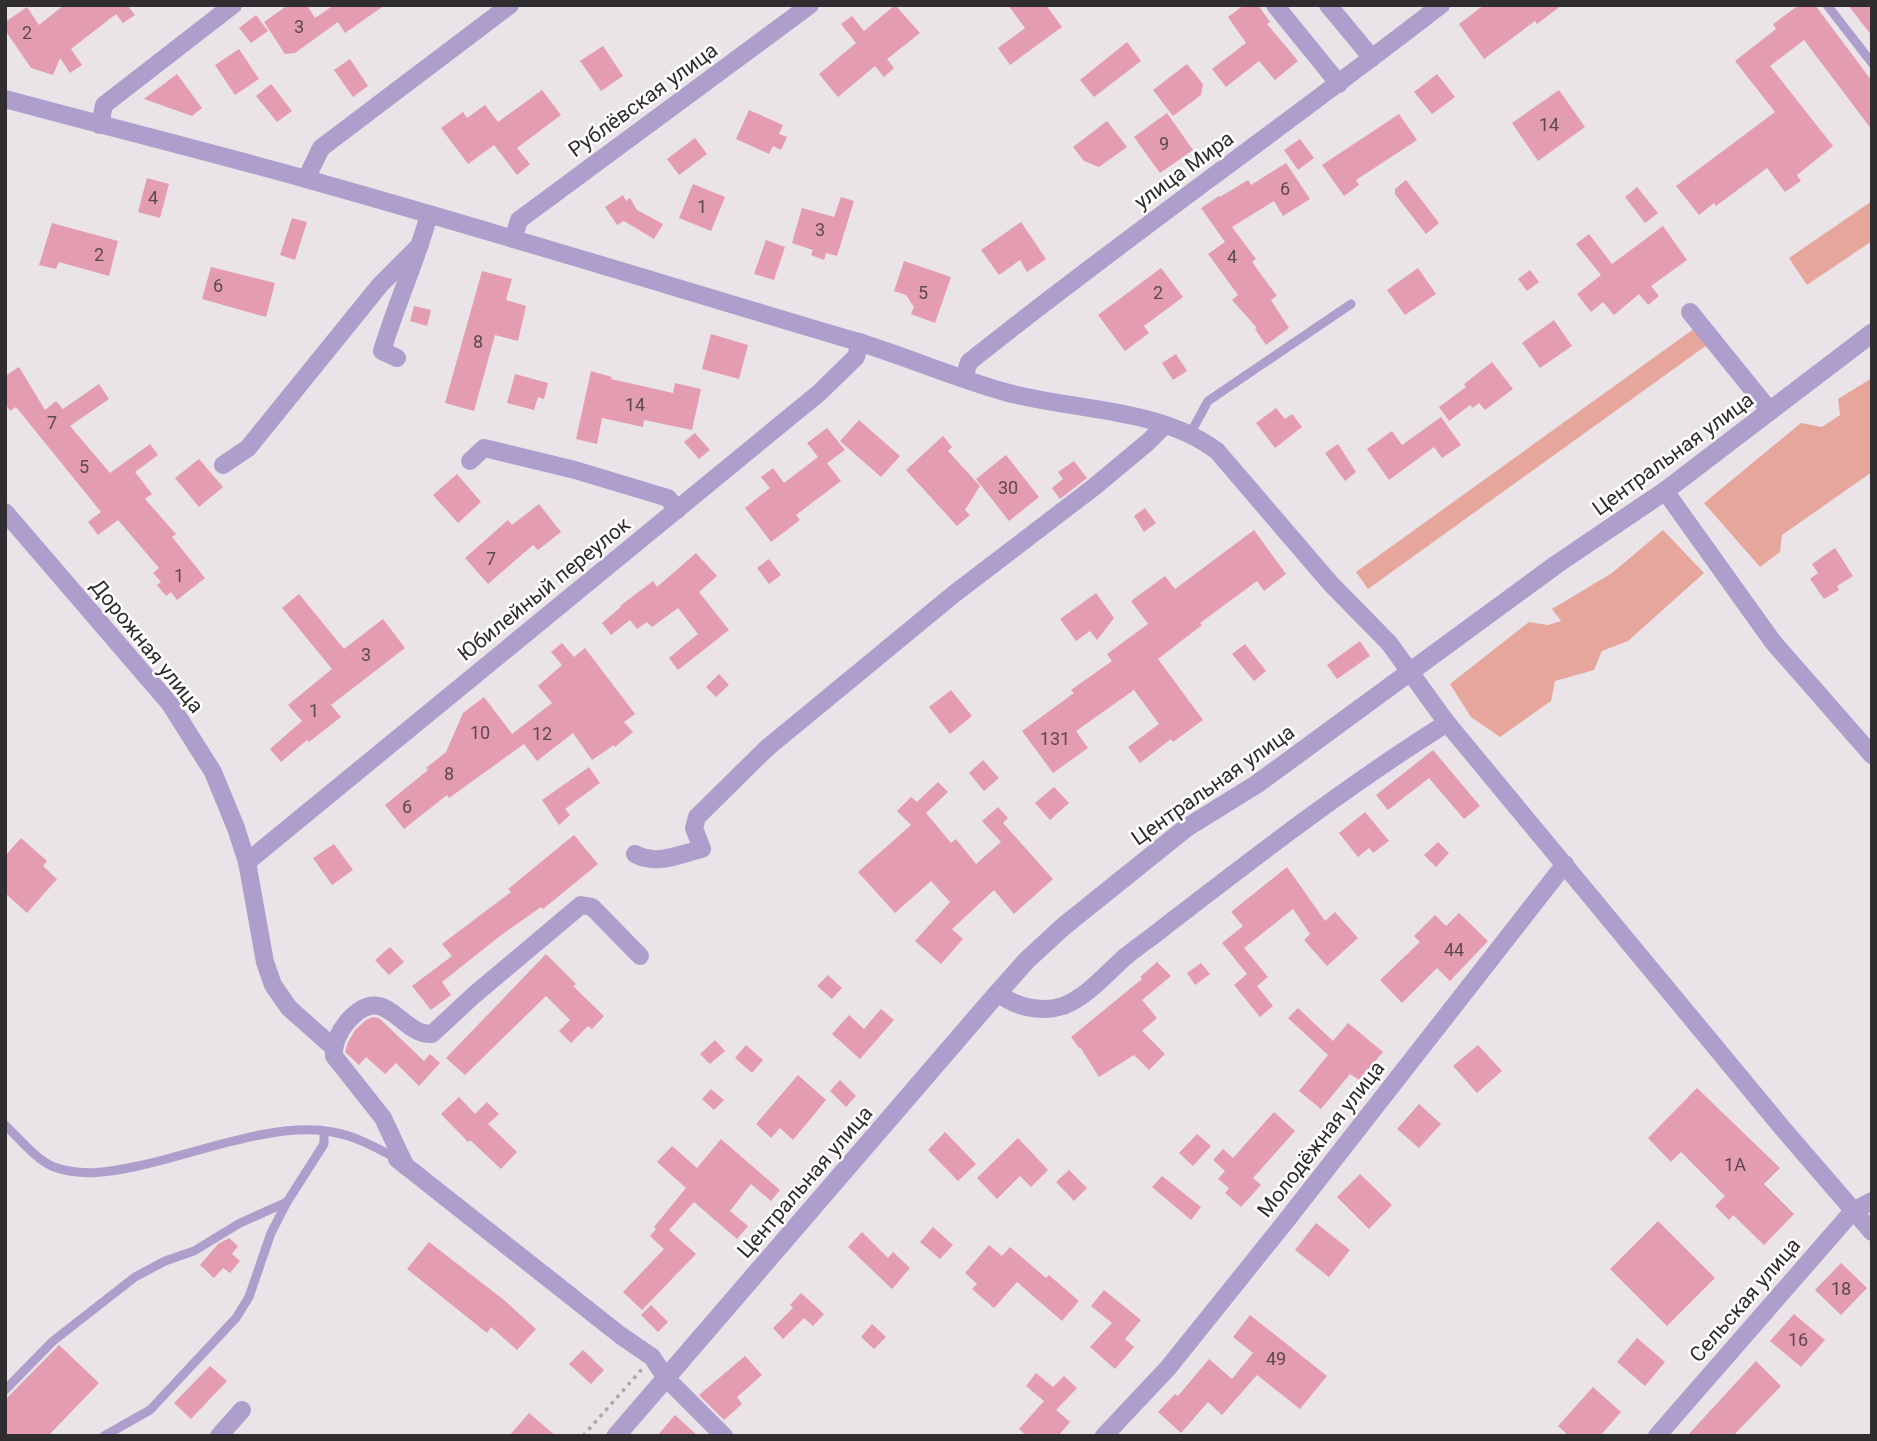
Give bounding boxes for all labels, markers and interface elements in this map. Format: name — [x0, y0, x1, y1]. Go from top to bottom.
house number: 3 — [294, 16, 304, 37]
house number: 2 — [22, 22, 32, 43]
street label: Рублёвская улица — [564, 38, 722, 162]
house number: 14 — [1539, 114, 1559, 135]
street label: улица Мира — [1130, 126, 1238, 214]
house number: 9 — [1159, 133, 1169, 154]
house number: 6 — [1280, 178, 1290, 199]
house number: 4 — [148, 187, 158, 208]
house number: 1 — [697, 196, 707, 217]
house number: 3 — [815, 219, 825, 240]
house number: 2 — [94, 244, 104, 265]
house number: 4 — [1227, 246, 1237, 267]
house number: 6 — [213, 275, 223, 296]
house number: 5 — [918, 282, 928, 303]
house number: 2 — [1153, 282, 1163, 303]
house number: 8 — [473, 331, 483, 352]
street label: Центральная улица — [1588, 387, 1758, 521]
house number: 14 — [625, 394, 645, 415]
house number: 7 — [47, 412, 57, 433]
house number: 5 — [79, 456, 89, 477]
house number: 30 — [998, 477, 1018, 498]
street label: Юбилейный переулок — [453, 512, 635, 666]
house number: 7 — [486, 548, 496, 569]
house number: 1 — [174, 565, 184, 586]
street label: Дорожная улица — [86, 574, 208, 718]
house number: 3 — [361, 644, 371, 665]
house number: 1 — [309, 700, 319, 721]
street label: Центральная улица — [1127, 720, 1299, 850]
house number: 10 — [470, 722, 490, 743]
house number: 12 — [532, 723, 552, 744]
house number: 131 — [1040, 728, 1070, 749]
house number: 8 — [444, 763, 454, 784]
house number: 6 — [402, 796, 412, 817]
house number: 44 — [1444, 939, 1464, 960]
street label: Молодёжная улица — [1253, 1056, 1389, 1222]
street label: Центральная улица — [733, 1101, 877, 1263]
house number: 1А — [1724, 1154, 1746, 1175]
street label: Сельская улица — [1685, 1233, 1805, 1367]
house number: 18 — [1831, 1278, 1851, 1299]
house number: 16 — [1788, 1329, 1808, 1350]
house number: 49 — [1266, 1348, 1286, 1369]

